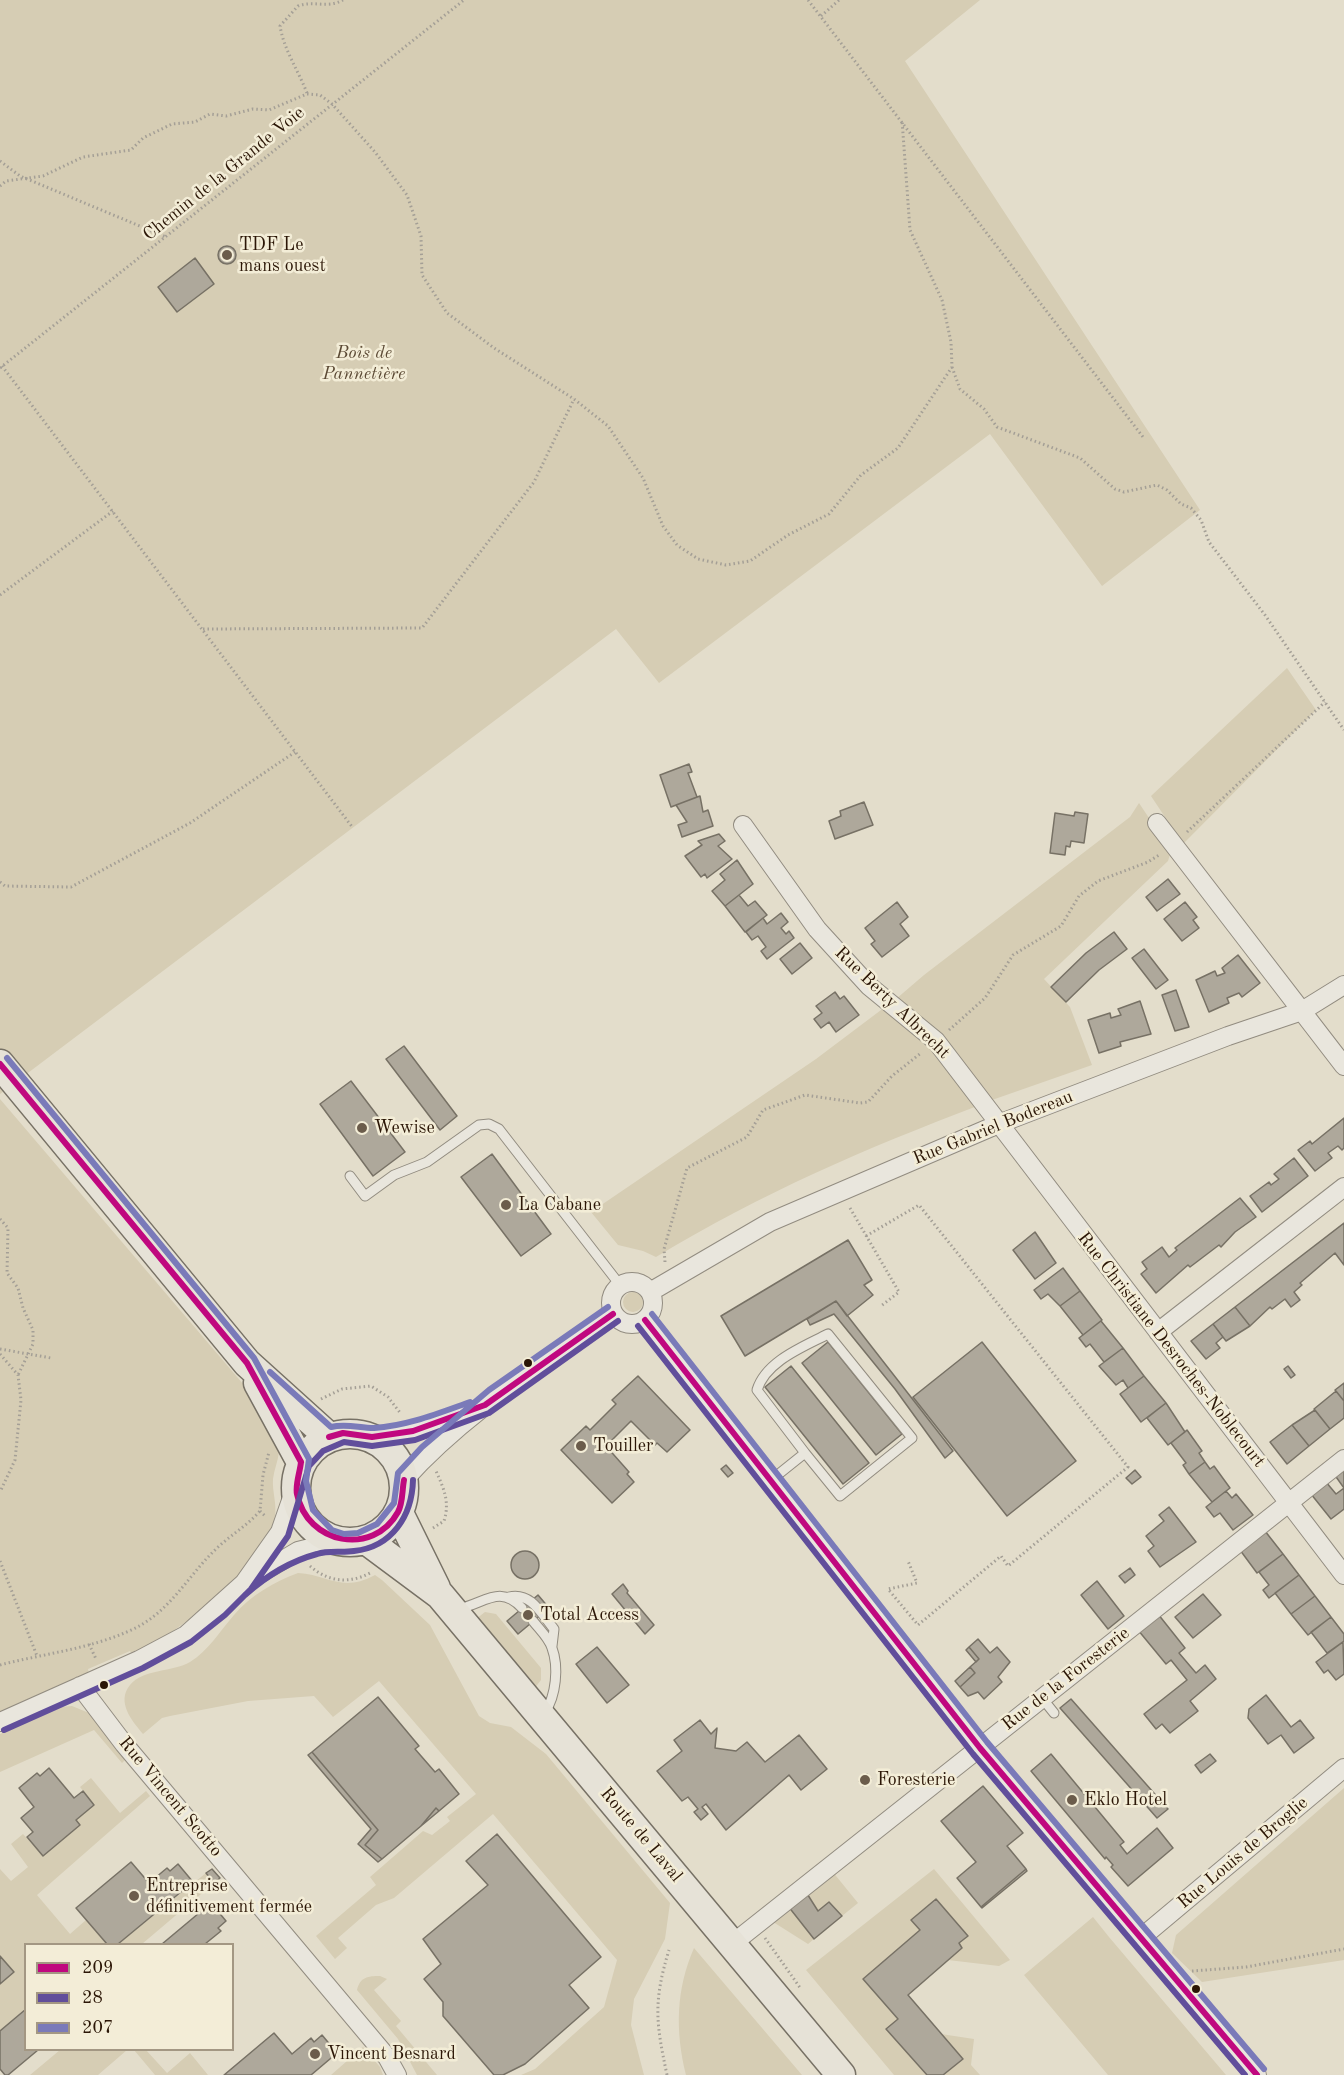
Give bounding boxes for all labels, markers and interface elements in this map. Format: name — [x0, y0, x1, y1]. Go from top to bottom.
street label: Chemin de la Grande Voie — [139, 102, 309, 246]
place label: TDF Le mans ouest — [239, 234, 326, 276]
marker: TDF Le mans ouest — [220, 248, 234, 262]
park label: Bois de Pannetière — [323, 342, 405, 385]
street label: Rue Berty Albrecht — [830, 942, 954, 1064]
street label: Rue Gabriel Bodereau — [910, 1086, 1076, 1170]
place label: Wewise — [374, 1117, 435, 1139]
marker: Wewise — [355, 1121, 369, 1135]
place label: La Cabane — [518, 1194, 601, 1216]
marker: La Cabane — [499, 1198, 513, 1212]
street label: Rue Christiane Desroches-Noblecourt — [1072, 1228, 1270, 1472]
unlabelled marker — [522, 1357, 534, 1369]
place label: Touiller — [593, 1435, 653, 1457]
marker: Touiller — [574, 1439, 588, 1453]
place label: Total Access — [540, 1604, 639, 1626]
marker: Total Access — [521, 1608, 535, 1622]
street label: Rue de la Foresterie — [998, 1623, 1134, 1735]
unlabelled marker — [98, 1679, 110, 1691]
street label: Rue Vincent Scotto — [113, 1733, 227, 1861]
place label: Foresterie — [877, 1769, 955, 1791]
marker: Foresterie — [858, 1773, 872, 1787]
street label: Route de Laval — [595, 1783, 687, 1887]
place label: Eklo Hotel — [1084, 1789, 1167, 1811]
street label: Rue Louis de Broglie — [1174, 1792, 1312, 1914]
marker: Eklo Hotel — [1065, 1793, 1079, 1807]
place label: Entreprise définitivement fermée — [146, 1875, 312, 1918]
marker: Entreprise définitivement fermée — [127, 1889, 141, 1903]
legend — [24, 1943, 234, 2051]
text: 209 — [82, 1959, 113, 1977]
unlabelled marker — [1190, 1983, 1202, 1995]
text: 28 — [82, 1989, 103, 2007]
text: 207 — [82, 2019, 113, 2037]
place label: Vincent Besnard — [327, 2043, 456, 2065]
marker: Vincent Besnard — [308, 2047, 322, 2061]

